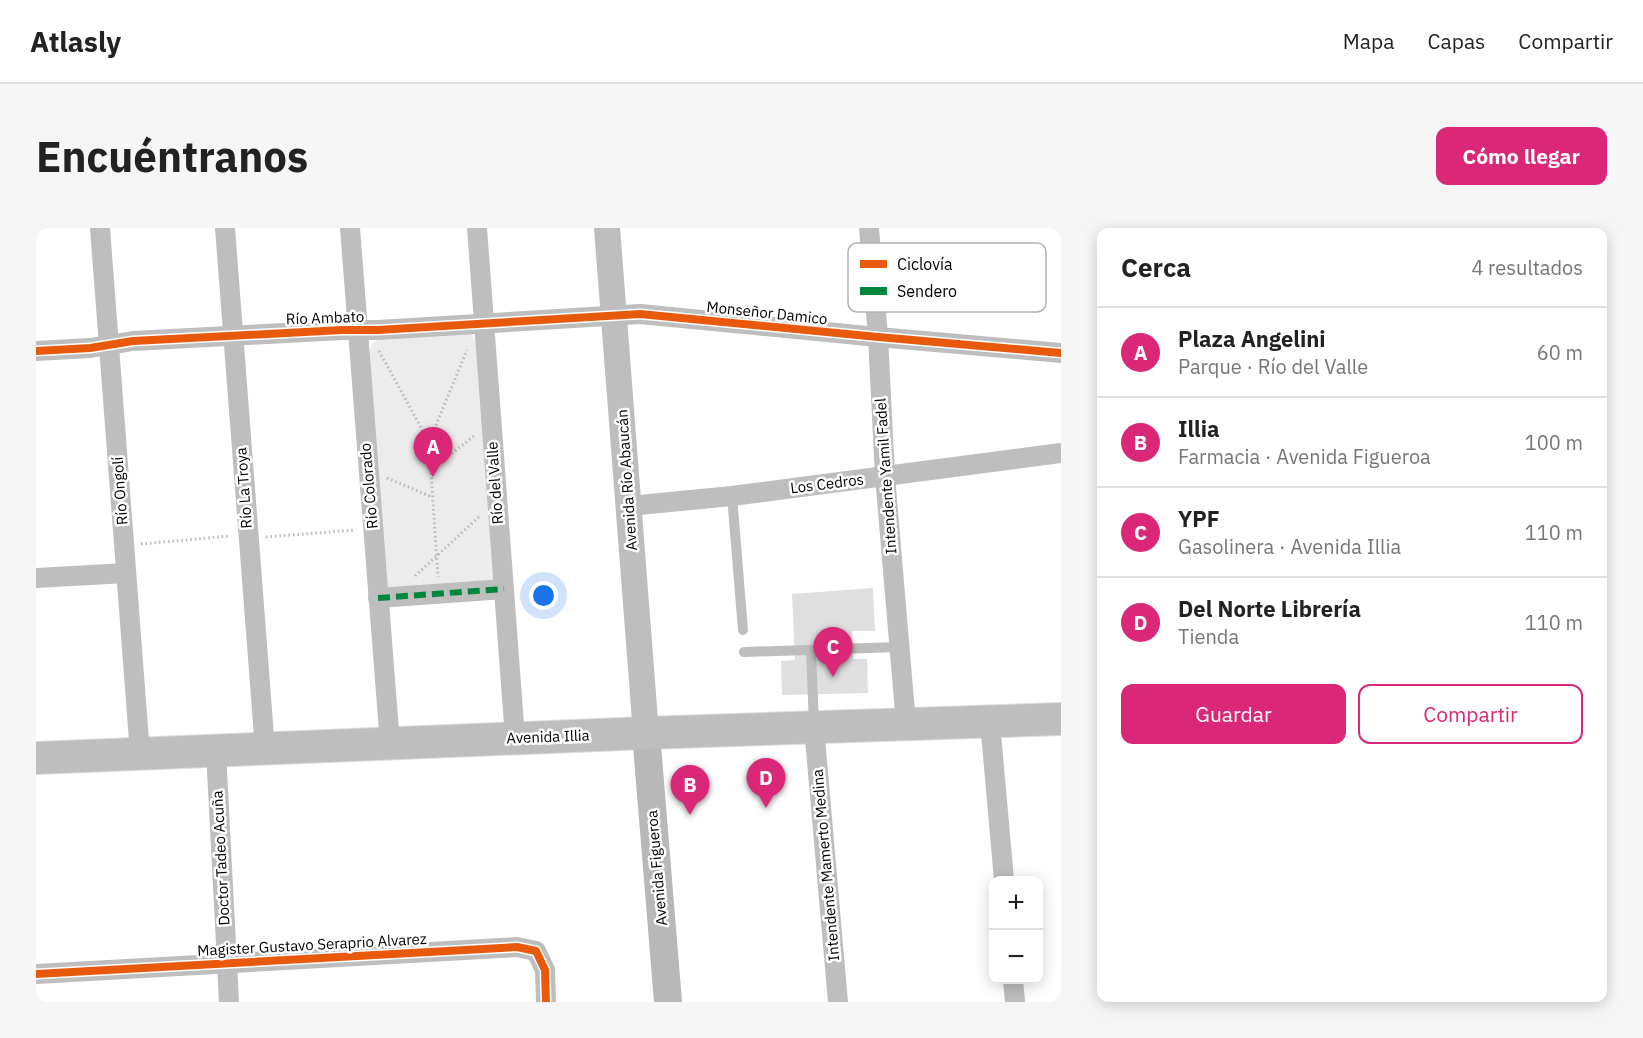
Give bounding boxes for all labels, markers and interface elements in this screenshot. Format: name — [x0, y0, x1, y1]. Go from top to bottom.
text: Atlasly — [30, 23, 121, 60]
text: Mapa — [1343, 27, 1394, 55]
text: Capas — [1427, 27, 1485, 55]
text: Compartir — [1518, 27, 1613, 55]
button: Cómo llegar — [1436, 127, 1607, 185]
text: Encuéntranos — [36, 129, 308, 184]
legend — [848, 243, 1046, 312]
text: Cerca — [1121, 250, 1191, 284]
text: Ciclovía — [897, 254, 953, 274]
text: 4 resultados — [1471, 254, 1583, 281]
text: Sendero — [897, 281, 957, 301]
street label: Monseñor Damico — [706, 297, 828, 328]
street label: Río Ambato — [286, 307, 364, 328]
text: Plaza Angelini — [1178, 324, 1326, 353]
text: A — [1134, 339, 1147, 366]
text: 60 m — [1537, 339, 1583, 366]
text: Parque · Río del Valle — [1178, 353, 1368, 380]
street label: Intendente Yamil Fadel — [871, 397, 900, 555]
street label: Avenida Río Abaucán — [612, 409, 641, 551]
text: Illia — [1178, 414, 1219, 443]
pin: A — [414, 428, 452, 477]
text: B — [1134, 429, 1147, 456]
text: 100 m — [1525, 429, 1583, 456]
street label: Río del Valle — [482, 441, 507, 525]
street label: Río Colorado — [355, 442, 382, 530]
text: Farmacia · Avenida Figueroa — [1178, 443, 1431, 470]
street label: Río La Troya — [231, 447, 256, 529]
street label: Río Ongolí — [108, 456, 131, 526]
street label: Los Cedros — [789, 470, 865, 497]
text: YPF — [1178, 504, 1220, 533]
text: C — [1134, 519, 1147, 546]
text: 110 m — [1525, 519, 1583, 546]
text: Gasolinera · Avenida Illia — [1178, 533, 1401, 560]
your location — [529, 581, 558, 610]
text: Del Norte Librería — [1178, 594, 1361, 623]
text: D — [1134, 609, 1147, 636]
text: 110 m — [1525, 609, 1583, 636]
text: Tienda — [1178, 623, 1239, 650]
pin: C — [814, 628, 852, 677]
button: Guardar — [1121, 684, 1346, 744]
button: Compartir — [1358, 684, 1583, 744]
street label: Avenida Illia — [506, 726, 590, 747]
pin: D — [746, 758, 786, 808]
pin: B — [670, 766, 710, 815]
street label: Intendente Mamerto Medina — [808, 768, 843, 962]
street label: Doctor Tadeo Acuña — [207, 790, 234, 926]
street label: Avenida Figueroa — [642, 809, 671, 927]
map controls — [989, 876, 1043, 984]
button: + — [989, 876, 1043, 930]
street label: Magister Gustavo Seraprio Alvarez — [197, 929, 427, 960]
button: − — [989, 930, 1043, 984]

